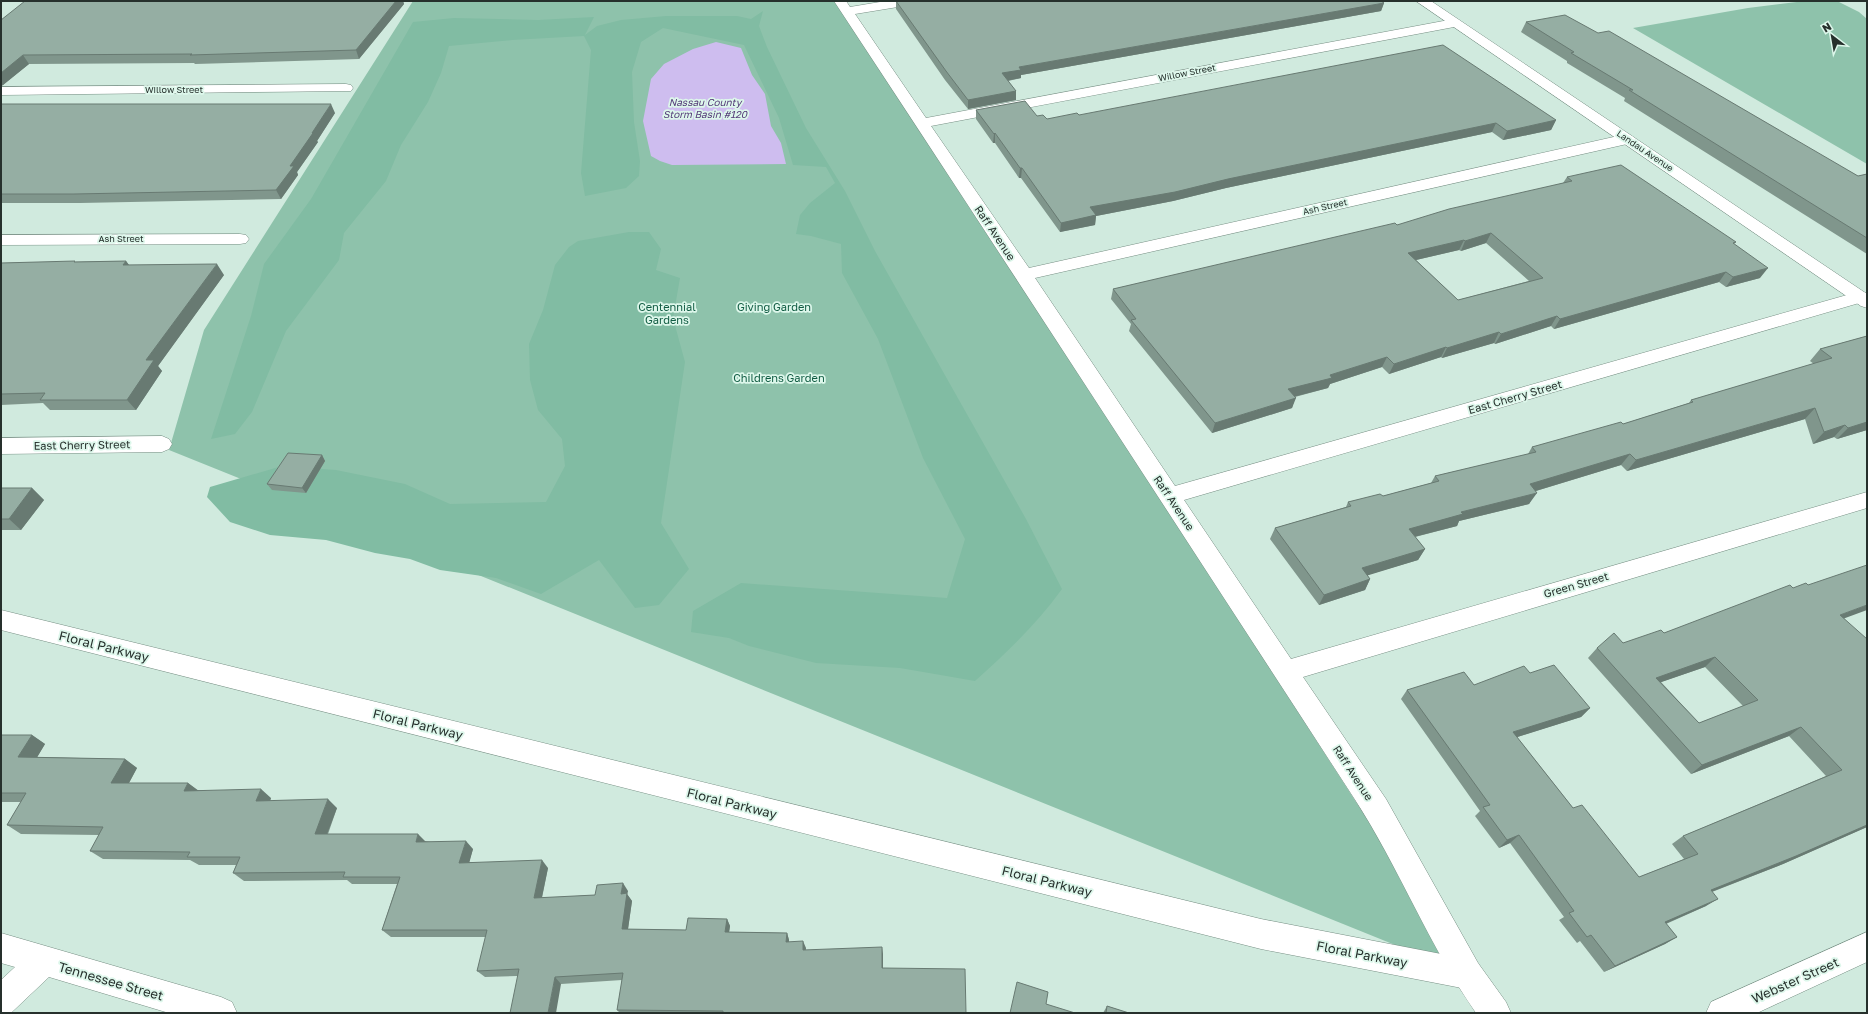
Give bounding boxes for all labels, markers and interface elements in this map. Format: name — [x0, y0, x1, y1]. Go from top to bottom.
north arrow — [1812, 16, 1852, 56]
text: N — [1820, 19, 1834, 35]
street label: Willow Street — [1157, 61, 1217, 83]
street label: Willow Street — [145, 84, 204, 95]
water label: Nassau County Storm Basin #120 — [663, 96, 748, 120]
street label: Landau Avenue — [1615, 128, 1676, 174]
street label: Ash Street — [1302, 196, 1349, 217]
street label: Raff Avenue — [972, 203, 1019, 263]
street label: Ash Street — [98, 233, 144, 244]
park label: Centennial Gardens — [638, 300, 696, 326]
park label: Giving Garden — [737, 300, 811, 313]
park label: Childrens Garden — [733, 371, 825, 384]
street label: East Cherry Street — [1467, 377, 1563, 416]
street label: East Cherry Street — [33, 437, 131, 452]
street label: Raff Avenue — [1151, 473, 1198, 533]
street label: Green Street — [1542, 569, 1610, 600]
street label: Floral Parkway — [57, 627, 151, 665]
street label: Floral Parkway — [371, 705, 465, 743]
street label: Raff Avenue — [1331, 743, 1376, 803]
street label: Floral Parkway — [685, 784, 779, 822]
street label: Floral Parkway — [1000, 862, 1094, 900]
street label: Floral Parkway — [1315, 937, 1409, 971]
street label: Webster Street — [1749, 954, 1841, 1006]
street label: Tennessee Street — [57, 958, 165, 1004]

